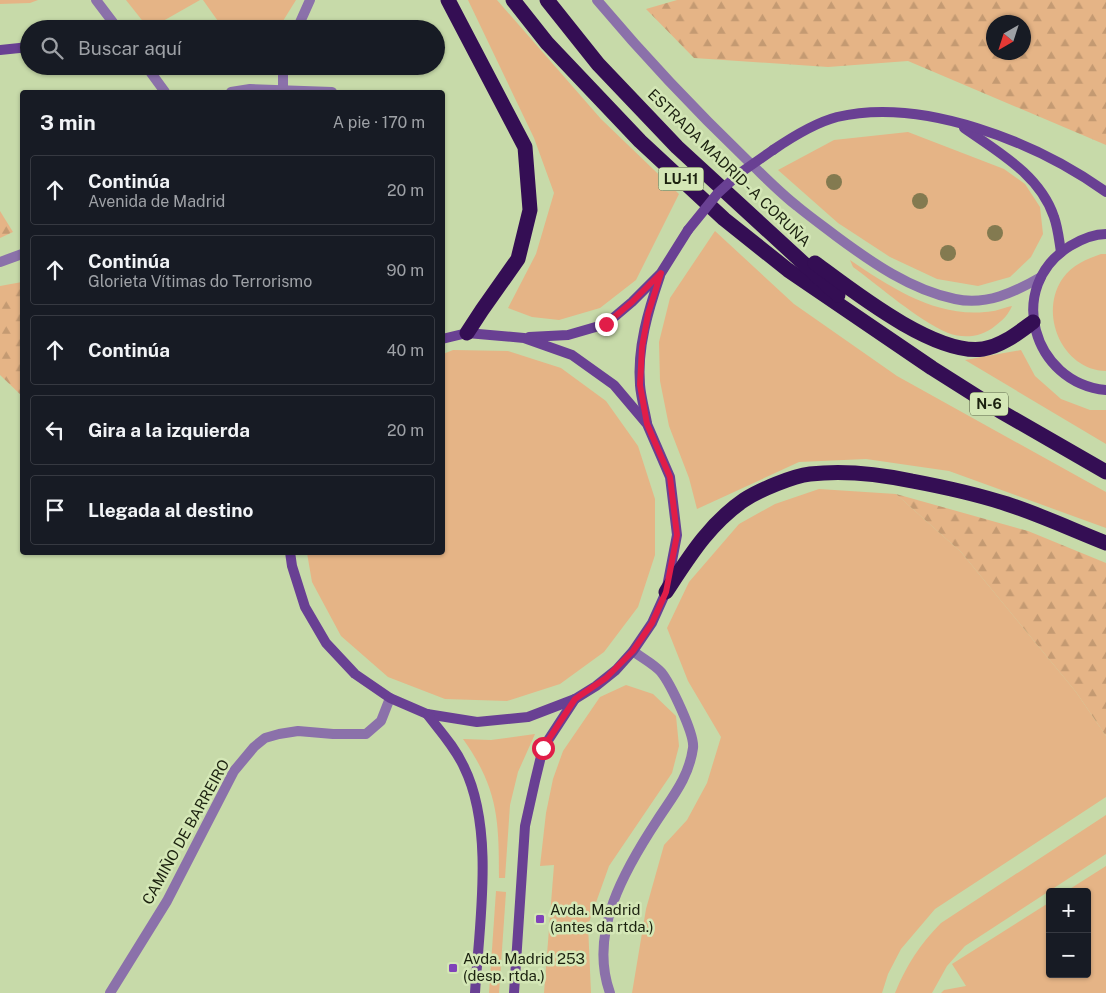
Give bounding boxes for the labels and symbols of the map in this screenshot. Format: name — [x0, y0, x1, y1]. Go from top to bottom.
north arrow — [986, 15, 1031, 60]
street label: ESTRADA MADRID - A CORUÑA — [645, 85, 814, 250]
road number: LU-11 — [658, 168, 704, 190]
route end — [595, 313, 618, 336]
road number: N-6 — [970, 392, 1008, 416]
route start — [532, 737, 555, 760]
street label: CAMIÑO DE BARREIRO — [139, 756, 233, 907]
place label: Avda. Madrid (antes da rtda.) — [550, 901, 654, 935]
marker: Avda. Madrid (antes da rtda.) — [534, 913, 546, 925]
place label: Avda. Madrid 253 (desp. rtda.) — [463, 950, 585, 984]
marker: Avda. Madrid 253 (desp. rtda.) — [447, 962, 459, 974]

